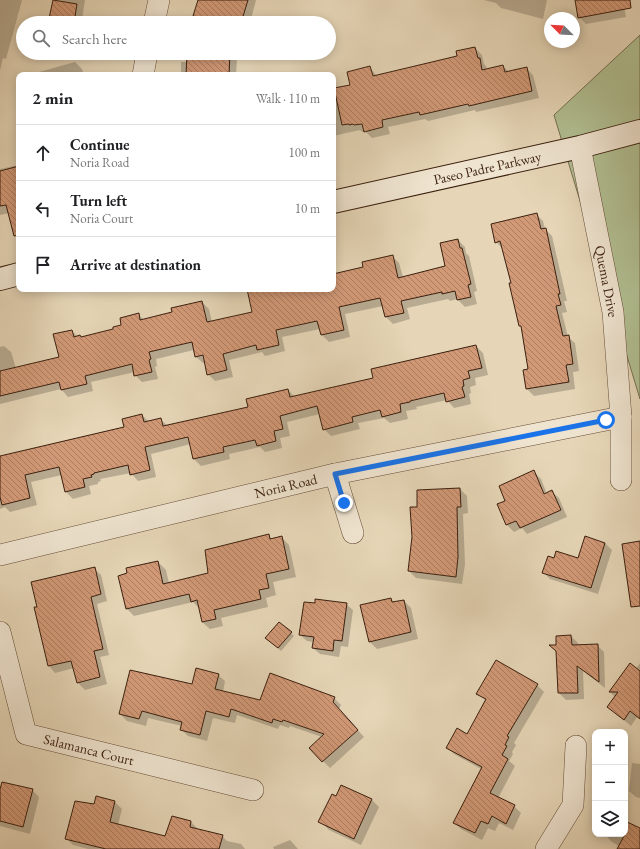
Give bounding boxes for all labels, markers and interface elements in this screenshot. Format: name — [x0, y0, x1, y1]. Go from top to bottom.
north arrow — [544, 12, 580, 48]
search box — [16, 16, 336, 60]
icon: search — [30, 27, 52, 49]
text: Search here — [62, 29, 127, 48]
text: 2 min — [32, 87, 73, 109]
text: Walk · 110 m — [256, 90, 320, 107]
text: Continue — [70, 135, 130, 154]
icon: ahead — [32, 142, 54, 164]
text: 100 m — [289, 144, 320, 161]
street label: Paseo Padre Parkway — [432, 147, 544, 188]
text: Noria Road — [70, 154, 129, 171]
text: Turn left — [70, 191, 127, 210]
icon: left — [32, 198, 54, 220]
text: 10 m — [295, 200, 320, 217]
text: Noria Court — [70, 210, 133, 227]
street label: Quema Drive — [591, 244, 622, 318]
icon: arrive — [32, 254, 54, 276]
text: Arrive at destination — [70, 255, 201, 274]
route start — [597, 411, 615, 429]
street label: Noria Road — [253, 469, 320, 502]
route end — [335, 494, 353, 512]
map controls — [592, 729, 628, 837]
button: + — [592, 729, 628, 765]
street label: Salamanca Court — [42, 730, 136, 769]
button: − — [592, 765, 628, 801]
button: layers — [592, 801, 628, 837]

